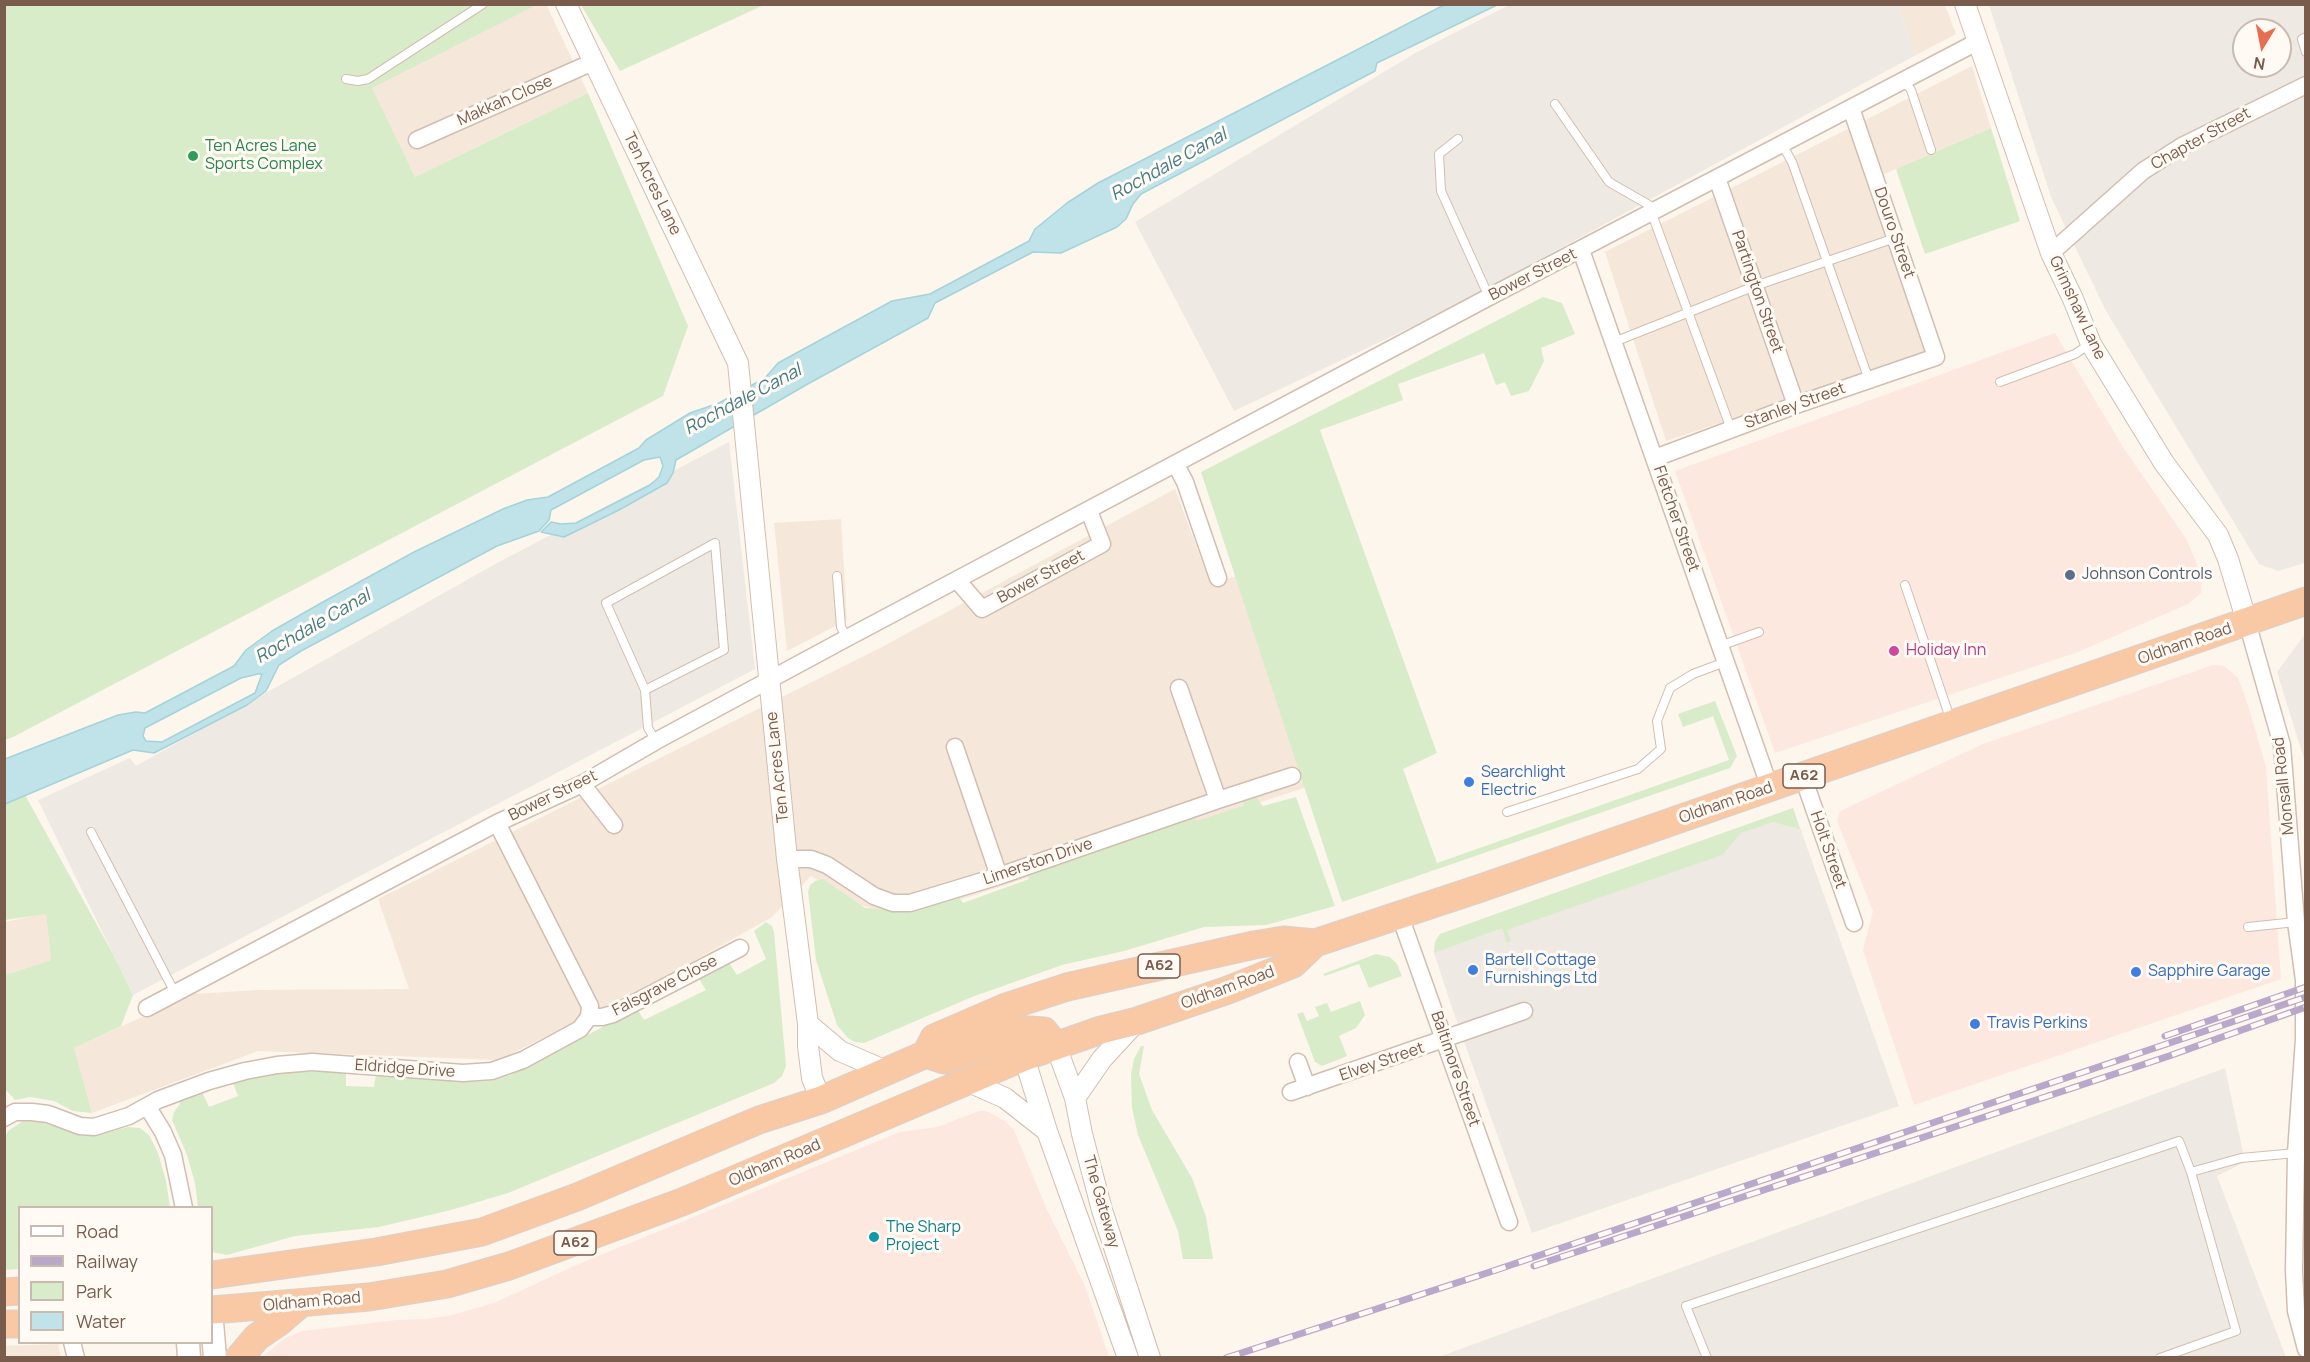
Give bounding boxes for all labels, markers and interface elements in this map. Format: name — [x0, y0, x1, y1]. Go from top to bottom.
north arrow — [2232, 18, 2292, 78]
text: N — [2252, 52, 2267, 76]
street label: Makkah Close — [454, 71, 556, 131]
street label: Chapter Street — [2148, 104, 2254, 174]
water label: Rochdale Canal — [1107, 124, 1231, 206]
street label: Ten Acres Lane — [619, 130, 685, 238]
place label: Ten Acres Lane Sports Complex — [205, 137, 323, 175]
marker: Ten Acres Lane Sports Complex — [186, 149, 200, 163]
street label: Douro Street — [1869, 185, 1919, 281]
street label: Partington Street — [1727, 228, 1787, 356]
street label: Bower Street — [1486, 245, 1580, 305]
street label: Grimshaw Lane — [2045, 253, 2109, 363]
water label: Rochdale Canal — [681, 360, 805, 440]
street label: Stanley Street — [1742, 379, 1848, 433]
street label: Fletcher Street — [1649, 463, 1703, 575]
street label: Bower Street — [994, 546, 1088, 608]
place label: Johnson Controls — [2082, 565, 2212, 585]
marker: Johnson Controls — [2063, 568, 2077, 582]
water label: Rochdale Canal — [252, 585, 374, 669]
street label: Oldham Road — [2136, 619, 2234, 669]
place label: Holiday Inn — [1906, 641, 1986, 661]
marker: Holiday Inn — [1887, 644, 1901, 658]
street label: Ten Acres Lane — [763, 711, 793, 823]
street label: Monsall Road — [2269, 736, 2299, 836]
place label: Searchlight Electric — [1481, 763, 1566, 801]
road number: A62 — [1783, 764, 1825, 788]
street label: Bower Street — [506, 766, 600, 826]
marker: Searchlight Electric — [1462, 775, 1476, 789]
street label: Oldham Road — [1677, 778, 1775, 828]
street label: Holt Street — [1806, 809, 1850, 891]
street label: Limerston Drive — [981, 834, 1095, 890]
street label: Falsgrave Close — [609, 951, 721, 1021]
place label: Bartell Cottage Furnishings Ltd — [1485, 951, 1597, 989]
road number: A62 — [1138, 954, 1180, 978]
street label: Oldham Road — [1179, 962, 1277, 1014]
place label: Sapphire Garage — [2148, 962, 2270, 982]
marker: Bartell Cottage Furnishings Ltd — [1466, 963, 1480, 977]
marker: Sapphire Garage — [2129, 965, 2143, 979]
street label: Baltimore Street — [1426, 1009, 1484, 1129]
place label: Travis Perkins — [1987, 1014, 2088, 1034]
marker: Travis Perkins — [1968, 1017, 1982, 1031]
street label: Elvey Street — [1337, 1039, 1427, 1085]
street label: Eldridge Drive — [354, 1056, 456, 1082]
street label: Oldham Road — [726, 1135, 824, 1191]
street label: The Gateway — [1079, 1153, 1123, 1251]
legend — [18, 1206, 213, 1344]
place label: The Sharp Project — [886, 1218, 961, 1256]
text: Road — [76, 1219, 119, 1243]
marker: The Sharp Project — [867, 1230, 881, 1244]
road number: A62 — [554, 1231, 596, 1255]
text: Railway — [76, 1249, 138, 1273]
text: Park — [76, 1279, 112, 1303]
street label: Oldham Road — [262, 1288, 362, 1316]
text: Water — [76, 1309, 126, 1333]

